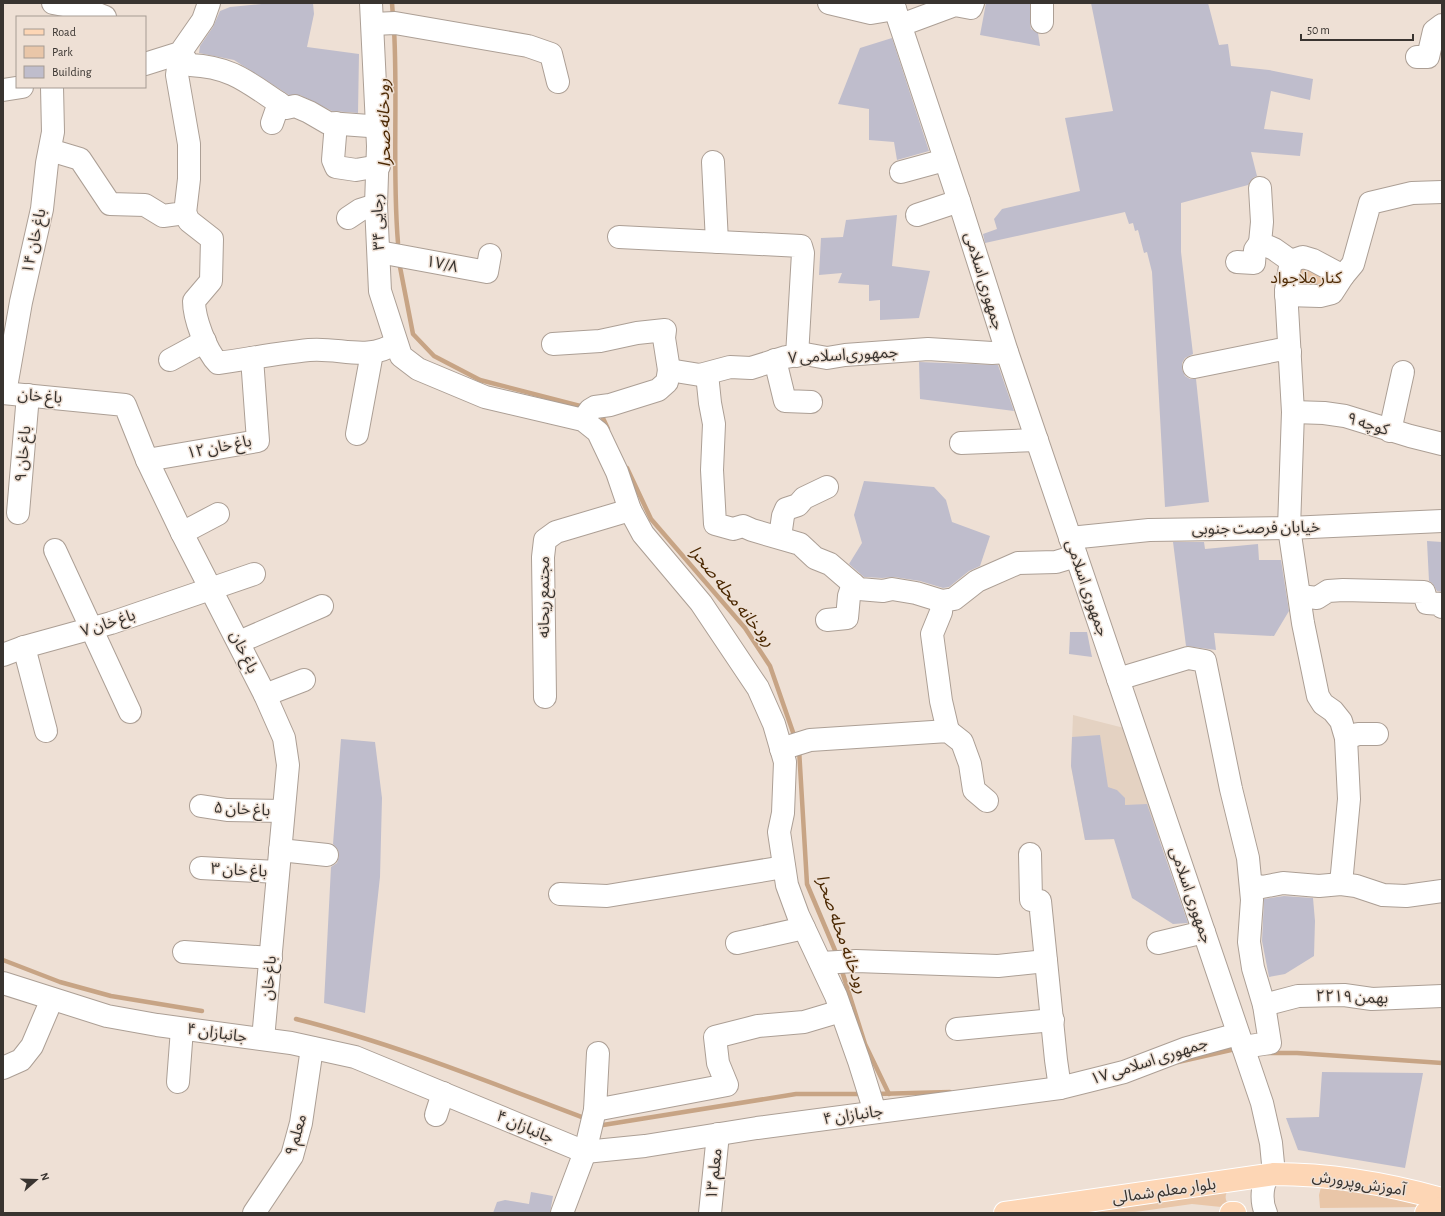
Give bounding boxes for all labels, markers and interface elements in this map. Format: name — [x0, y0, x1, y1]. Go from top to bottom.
legend — [16, 16, 146, 88]
scale bar — [1301, 16, 1413, 42]
text: 50 m — [1307, 24, 1330, 36]
text: Road — [52, 26, 76, 38]
text: Park — [52, 46, 73, 58]
text: Building — [52, 66, 92, 78]
water label: رودخانه صحرا — [375, 78, 394, 168]
street label: رجایی ۳۴ — [369, 193, 388, 251]
street label: باغ خان ۱۴ — [19, 207, 53, 276]
street label: جمهوری اسلامی — [961, 230, 1006, 332]
street label: ۱۷/۸ — [425, 253, 459, 275]
park label: کنار ملا‌جواد — [1270, 270, 1342, 287]
street label: جمهوری‌اسلامی ۷ — [788, 344, 899, 367]
street label: باغ خان — [17, 386, 63, 410]
street label: کوچه ۹ — [1344, 410, 1391, 440]
street label: باغ خان ۹ — [13, 425, 37, 483]
street label: باغ خان ۱۲ — [185, 433, 254, 465]
street label: خیابان فرصت جنوبی — [1191, 519, 1321, 538]
street label: جمهوری اسلامی — [1062, 538, 1111, 639]
water label: رودخانه محله صحرا — [685, 542, 778, 650]
street label: مجتمع ریحانه — [536, 556, 556, 638]
street label: باغ خان ۷ — [79, 607, 139, 643]
street label: باغ خان — [223, 628, 261, 677]
street label: باغ خان ۵ — [213, 800, 271, 822]
street label: جمهوری اسلامی — [1166, 845, 1215, 946]
street label: باغ خان ۳ — [210, 861, 268, 883]
water label: رودخانه محله صحرا — [813, 872, 870, 996]
street label: باغ خان — [259, 955, 283, 1001]
street label: ۲۲بهمن ۱۹ — [1315, 988, 1389, 1007]
street label: جانبازان ۴ — [186, 1021, 248, 1046]
street label: جمهوری اسلامی ۱۷ — [1088, 1035, 1210, 1088]
street label: جانبازان ۴ — [822, 1103, 884, 1128]
street label: جانبازان ۴ — [494, 1108, 556, 1147]
street label: معلم ۹ — [282, 1112, 313, 1159]
street label: معلم ۱۳ — [703, 1148, 729, 1201]
north arrow — [16, 1160, 56, 1200]
street label: آموزش‌و‌پرورش — [1311, 1167, 1408, 1201]
text: N — [38, 1171, 51, 1182]
street label: بلوار معلم شمالی — [1111, 1176, 1217, 1210]

